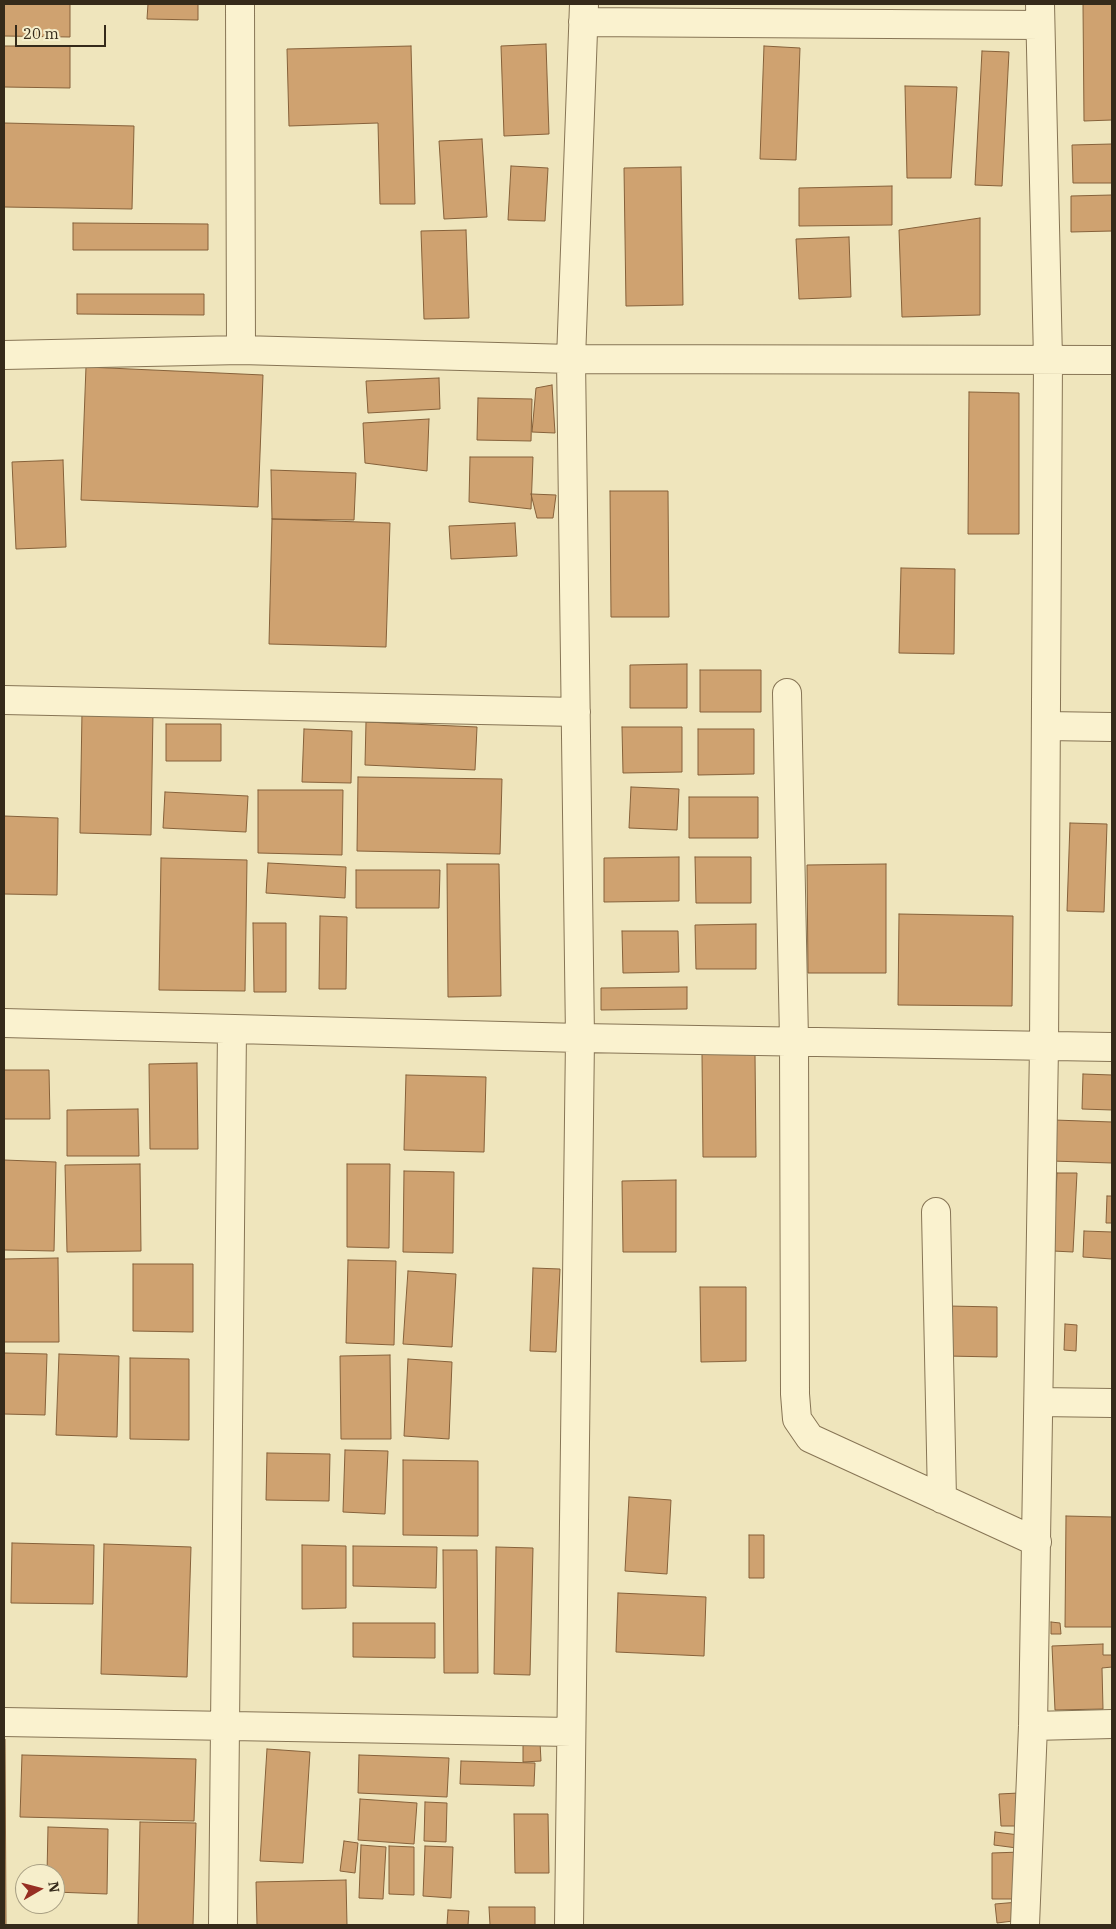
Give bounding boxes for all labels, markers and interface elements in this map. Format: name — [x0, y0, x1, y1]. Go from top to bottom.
scale bar — [18, 15, 109, 47]
text: 20 m — [23, 24, 59, 43]
north arrow — [15, 1864, 65, 1914]
text: N — [44, 1880, 64, 1894]

